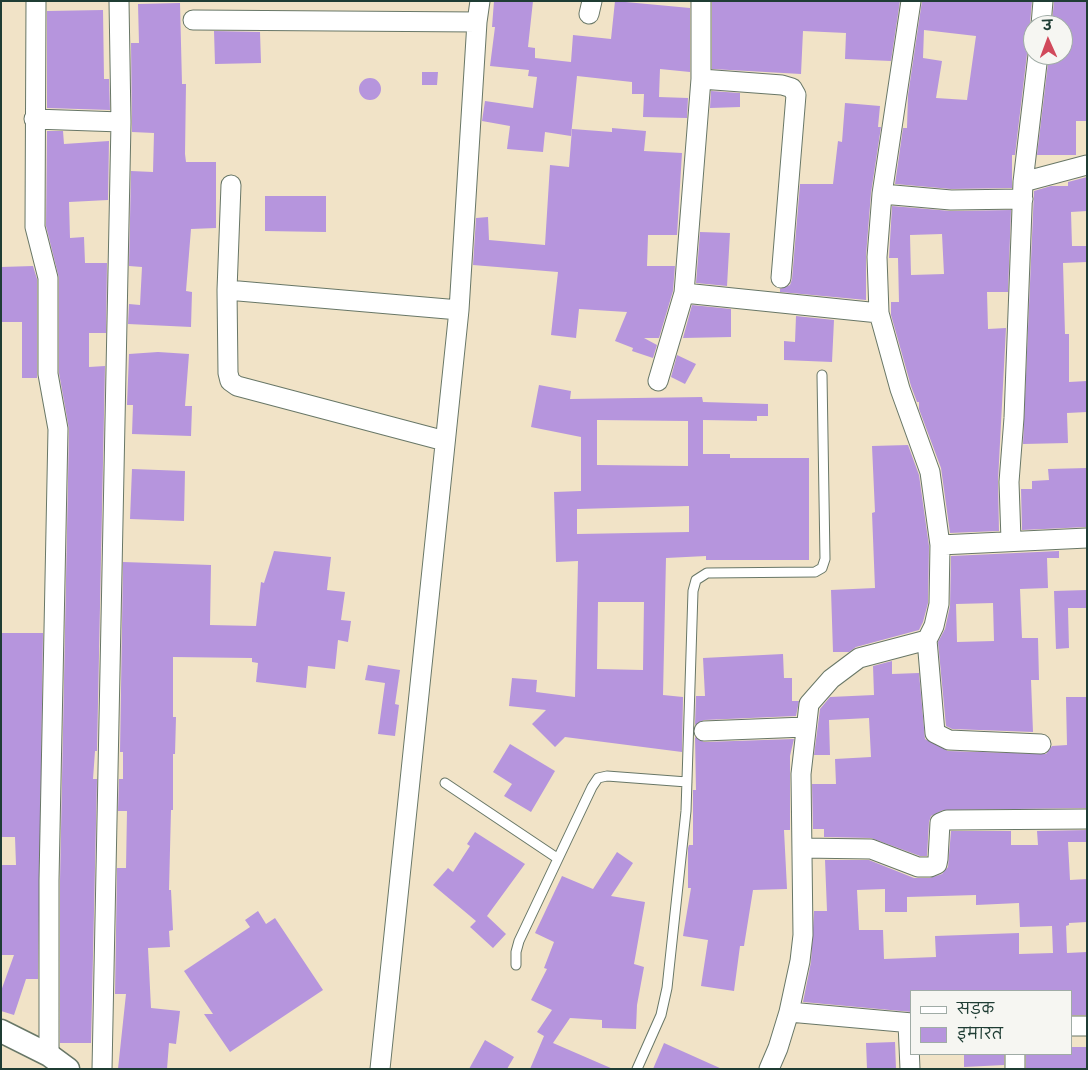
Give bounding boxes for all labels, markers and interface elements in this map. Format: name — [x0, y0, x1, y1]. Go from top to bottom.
north arrow — [1023, 15, 1073, 65]
text: उ — [1042, 16, 1053, 36]
legend — [910, 990, 1073, 1055]
text: सड़क — [957, 999, 994, 1020]
text: इमारत — [957, 1024, 1003, 1045]

